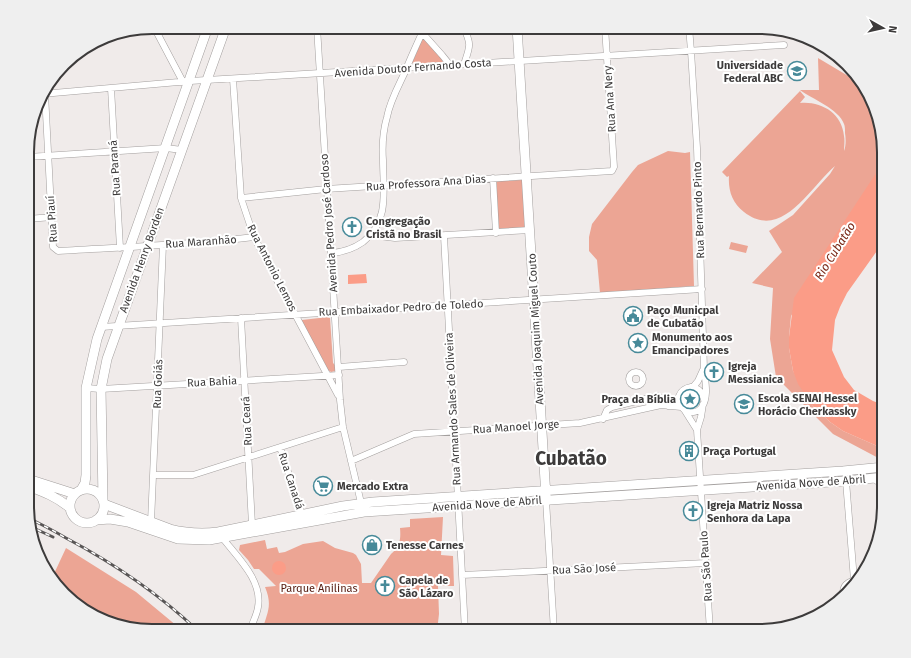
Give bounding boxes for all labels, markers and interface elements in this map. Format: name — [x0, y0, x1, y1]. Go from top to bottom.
north arrow — [863, 8, 903, 48]
text: N — [885, 25, 899, 34]
street label: Avenida Doutor Fernando Costa — [334, 56, 492, 80]
place label: Universidade Federal ABC — [717, 59, 784, 85]
school or university icon: Universidade Federal ABC — [786, 60, 808, 82]
street label: Rua Ana Nery — [601, 65, 619, 133]
street label: Rua Paraná — [107, 140, 123, 196]
street label: Avenida Pedro José Cardoso — [318, 153, 340, 293]
street label: Rua Bernardo Pinto — [691, 161, 707, 259]
street label: Rua Professora Ana Dias — [366, 172, 486, 194]
street label: Rua Piauí — [44, 195, 60, 243]
street label: Avenida Henry Borden — [117, 206, 167, 314]
place label: Congregação Cristã no Brasil — [366, 215, 442, 241]
church icon: Congregação Cristã no Brasil — [341, 216, 363, 238]
water label: Rio Cubatão — [812, 219, 858, 282]
street label: Rua Antonio Lemos — [244, 222, 300, 314]
street label: Rua Maranhão — [165, 233, 237, 251]
street label: Avenida Joaquim Miguel Couto — [526, 253, 546, 405]
street label: Rua Embaixador Pedro de Toledo — [318, 297, 484, 319]
place label: Paço Municpal de Cubatão — [647, 304, 719, 330]
public building icon: Paço Municpal de Cubatão — [622, 305, 644, 327]
place label: Monumento aos Emancipadores — [652, 331, 733, 357]
street label: Rua Armando Sales de Oliveira — [443, 332, 463, 486]
place icon: Monumento aos Emancipadores — [627, 332, 649, 354]
street label: Rua Goiás — [151, 359, 165, 409]
place label: Igreja Messianica — [728, 360, 783, 386]
church icon: Igreja Messianica — [703, 361, 725, 383]
street label: Rua Bahia — [187, 374, 237, 390]
place icon: Praça da Bíblia — [679, 388, 701, 410]
place label: Escola SENAI Hessel Horácio Cherkassky — [758, 392, 858, 418]
place label: Praça da Bíblia — [601, 393, 676, 406]
school or university icon: Escola SENAI Hessel Horácio Cherkassky — [733, 393, 755, 415]
street label: Rua Ceará — [239, 396, 255, 446]
street label: Rua Manoel Jorge — [472, 417, 560, 437]
building icon: Praça Portugal — [678, 440, 700, 462]
place label: Praça Portugal — [703, 445, 777, 458]
district label: Cubatão — [535, 447, 607, 470]
street label: Rua Canadá — [276, 451, 306, 511]
street label: Avenida Nove de Abril — [756, 473, 866, 493]
supermarket icon: Mercado Extra — [312, 475, 334, 497]
place label: Mercado Extra — [337, 480, 408, 493]
street label: Avenida Nove de Abril — [432, 494, 542, 514]
place label: Igreja Matriz Nossa Senhora da Lapa — [707, 499, 802, 525]
church icon: Igreja Matriz Nossa Senhora da Lapa — [682, 500, 704, 522]
street label: Rua São Paulo — [697, 530, 715, 602]
shop icon: Tenesse Carnes — [361, 534, 383, 556]
place label: Tenesse Carnes — [386, 539, 464, 552]
street label: Rua São José — [552, 561, 616, 577]
place label: Capela de São Lázaro — [399, 574, 454, 600]
church icon: Capela de São Lázaro — [374, 575, 396, 597]
park label: Parque Anilinas — [280, 582, 358, 595]

